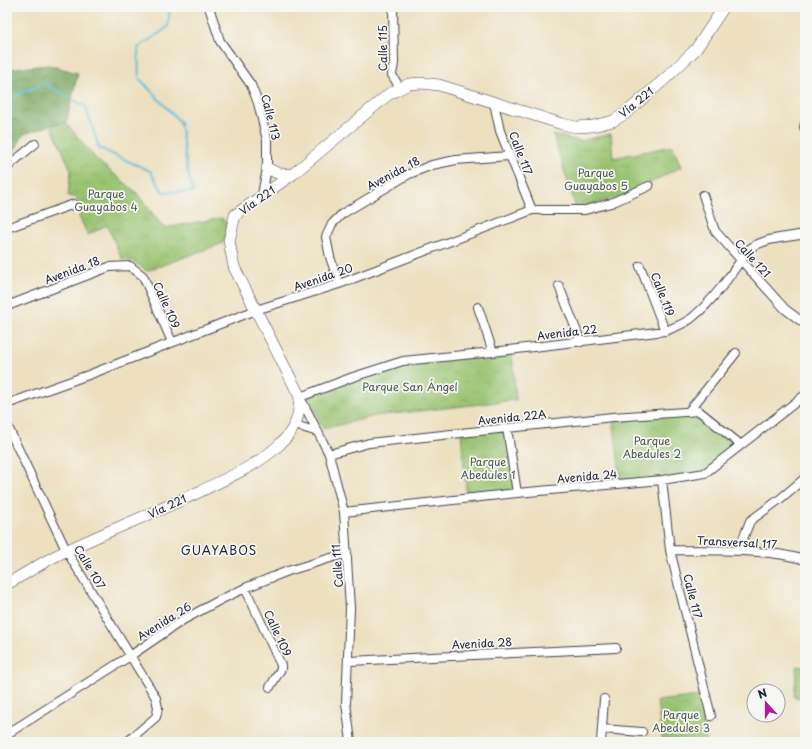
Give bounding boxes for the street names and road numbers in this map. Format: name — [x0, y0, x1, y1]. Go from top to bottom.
street label: Calle 115 — [374, 25, 391, 71]
street label: Vía 221 — [615, 83, 657, 121]
street label: Calle 113 — [257, 92, 285, 142]
street label: Calle 117 — [505, 129, 537, 177]
street label: Avenida 18 — [363, 152, 423, 194]
street label: Vía 221 — [235, 181, 279, 219]
street label: Calle 121 — [731, 235, 775, 281]
street label: Avenida 18 — [42, 252, 102, 288]
street label: Avenida 20 — [291, 259, 355, 295]
street label: Calle 119 — [647, 270, 679, 318]
street label: Calle 109 — [149, 279, 185, 331]
street label: Avenida 22 — [536, 320, 598, 344]
street label: Avenida 22A — [477, 405, 548, 429]
street label: Avenida 24 — [556, 465, 618, 487]
street label: Vía 221 — [145, 490, 189, 522]
street label: Transversal 117 — [696, 531, 778, 553]
street label: Calle 107 — [70, 542, 110, 592]
street label: Calle 111 — [327, 544, 347, 588]
street label: Calle 117 — [679, 572, 707, 620]
street label: Avenida 26 — [134, 598, 194, 644]
street label: Calle 109 — [260, 607, 296, 659]
street label: Avenida 28 — [451, 633, 513, 653]

